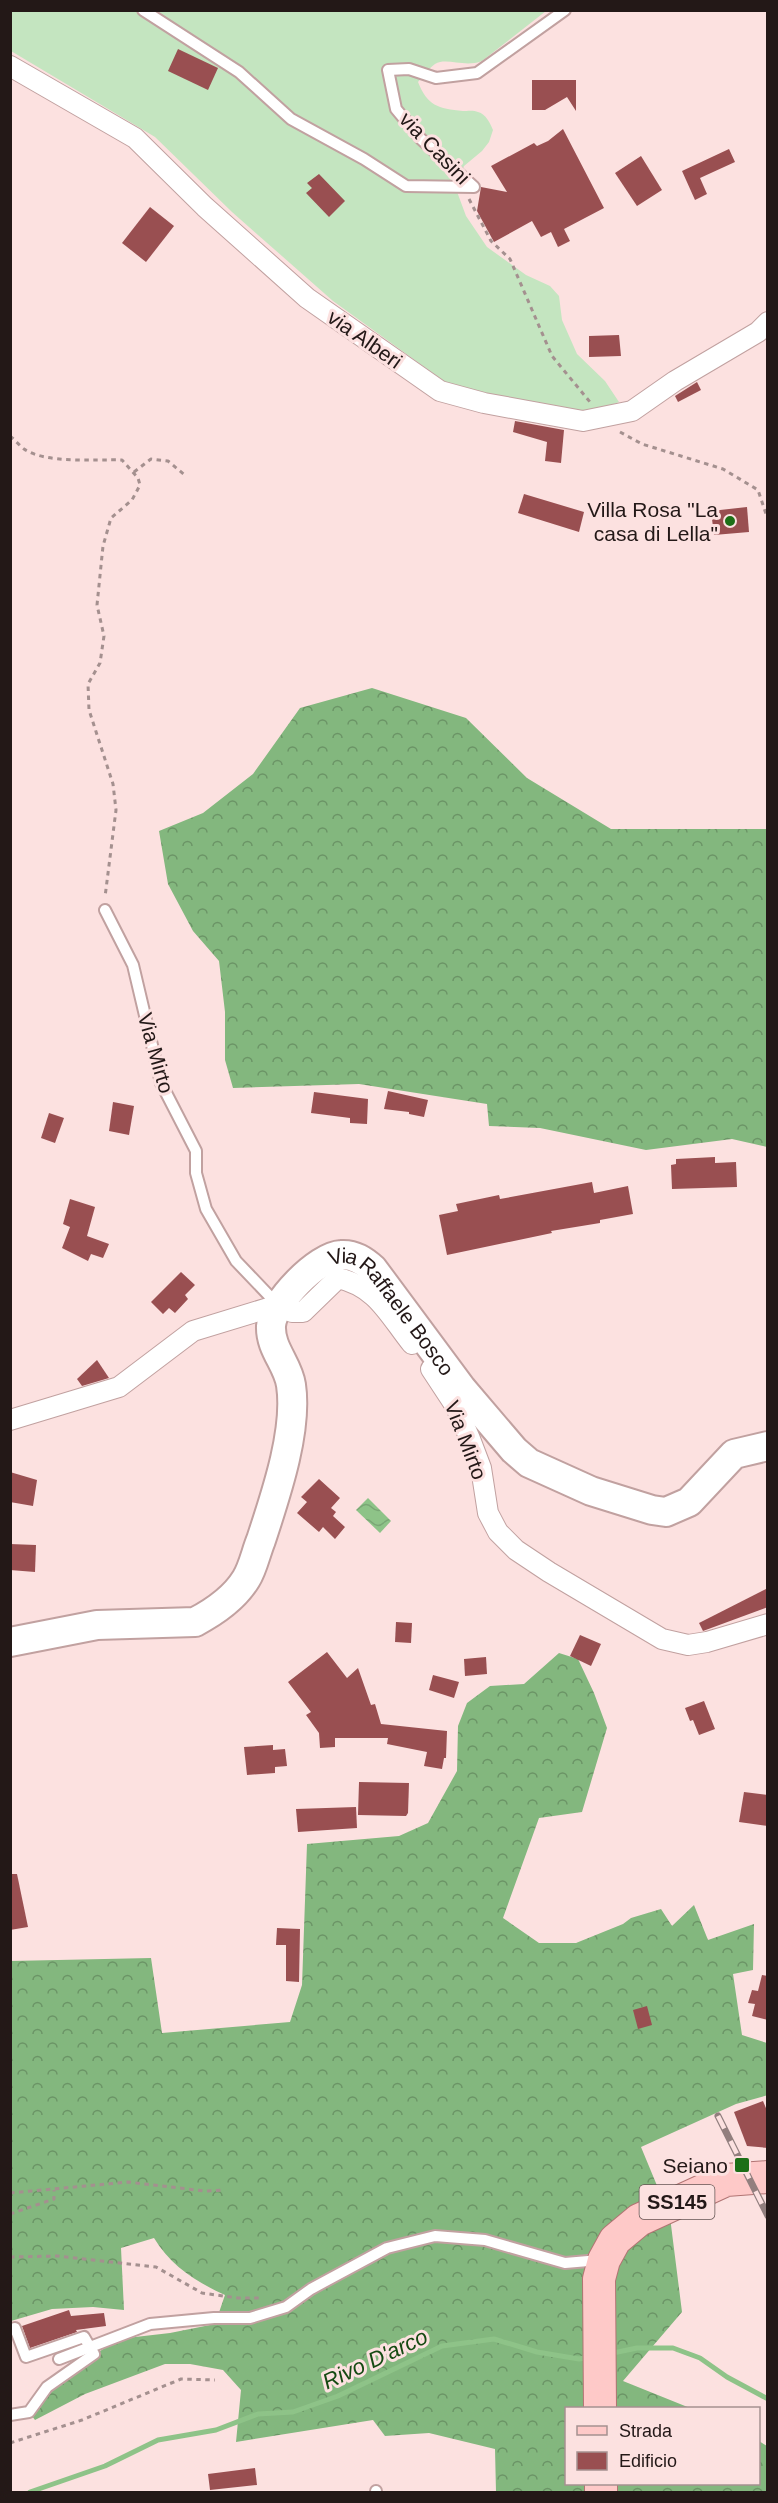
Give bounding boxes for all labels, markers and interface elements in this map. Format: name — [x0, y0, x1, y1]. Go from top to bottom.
street label: via Casini — [395, 107, 475, 189]
street label: via Alberi — [324, 305, 406, 373]
place label: Villa Rosa "La casa di Lella" — [587, 498, 718, 545]
marker: Villa Rosa "La casa di Lella" — [723, 514, 737, 528]
street label: Via Mirto — [134, 1010, 178, 1096]
street label: Via Raffaele Bosco — [325, 1243, 459, 1379]
street label: Via Mirto — [440, 1397, 492, 1483]
place label: Seiano — [663, 2154, 728, 2177]
marker: Seiano — [733, 2156, 751, 2174]
road number: SS145 — [640, 2185, 714, 2219]
water label: Rivo D'arco — [319, 2324, 431, 2394]
legend — [565, 2407, 760, 2485]
text: Strada — [619, 2421, 673, 2441]
text: Edificio — [619, 2451, 677, 2471]

